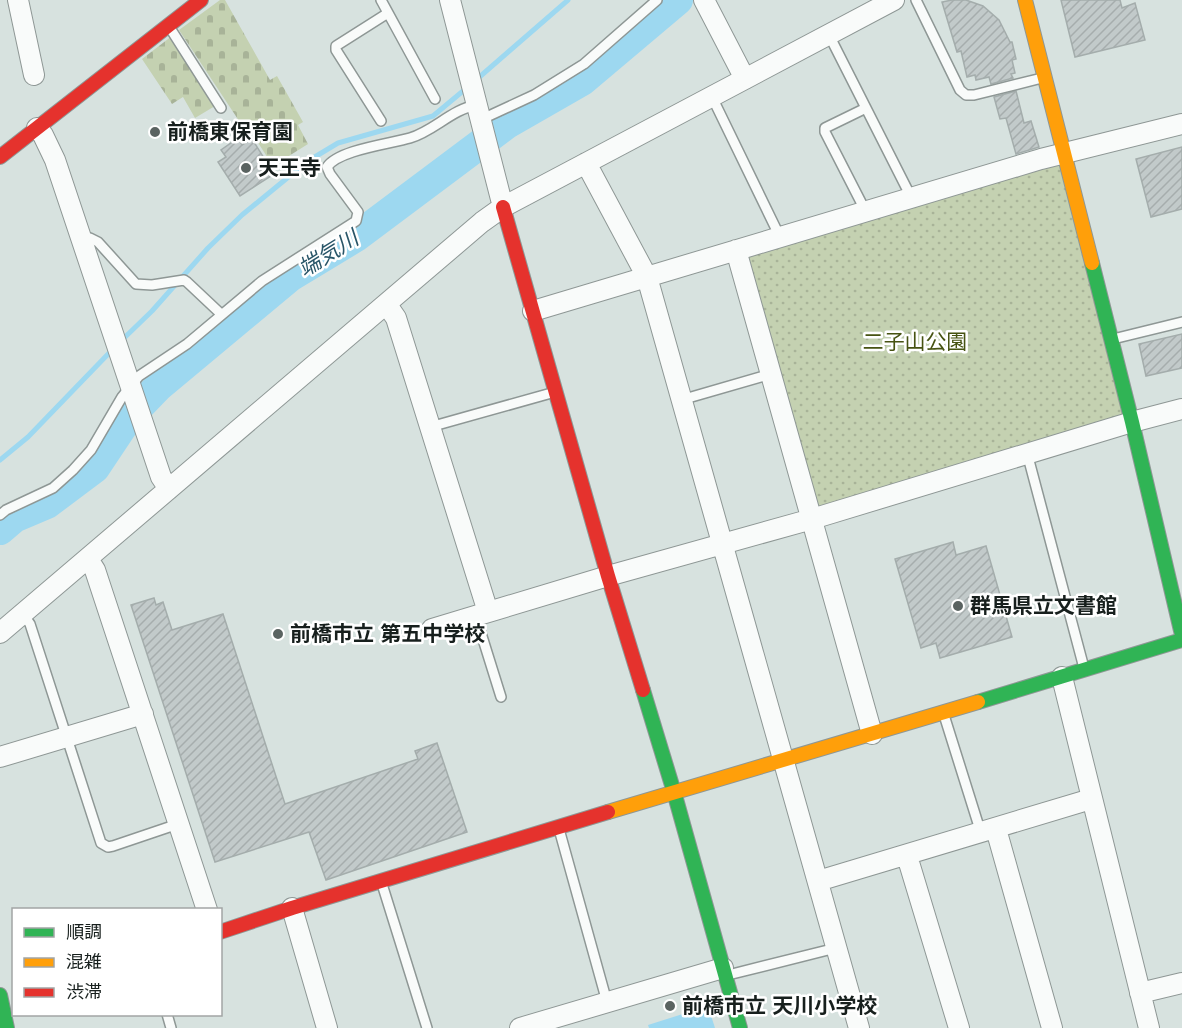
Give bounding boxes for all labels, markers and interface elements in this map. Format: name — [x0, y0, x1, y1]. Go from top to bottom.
place label: 前橋東保育園 — [167, 117, 293, 147]
marker: 前橋東保育園 — [148, 125, 162, 139]
place label: 天王寺 — [258, 153, 321, 183]
marker: 天王寺 — [239, 161, 253, 175]
water label: 端気川 — [292, 221, 366, 284]
park label: 二子山公園 — [863, 327, 968, 357]
place label: 群馬県立文書館 — [970, 591, 1117, 621]
marker: 群馬県立文書館 — [951, 599, 965, 613]
place label: 前橋市立 第五中学校 — [290, 619, 485, 649]
marker: 前橋市立 第五中学校 — [271, 627, 285, 641]
legend — [12, 908, 222, 1016]
text: 順調 — [66, 919, 102, 945]
text: 混雑 — [66, 949, 102, 975]
text: 渋滞 — [66, 979, 102, 1005]
place label: 前橋市立 天川小学校 — [682, 991, 877, 1021]
marker: 前橋市立 天川小学校 — [663, 999, 677, 1013]

